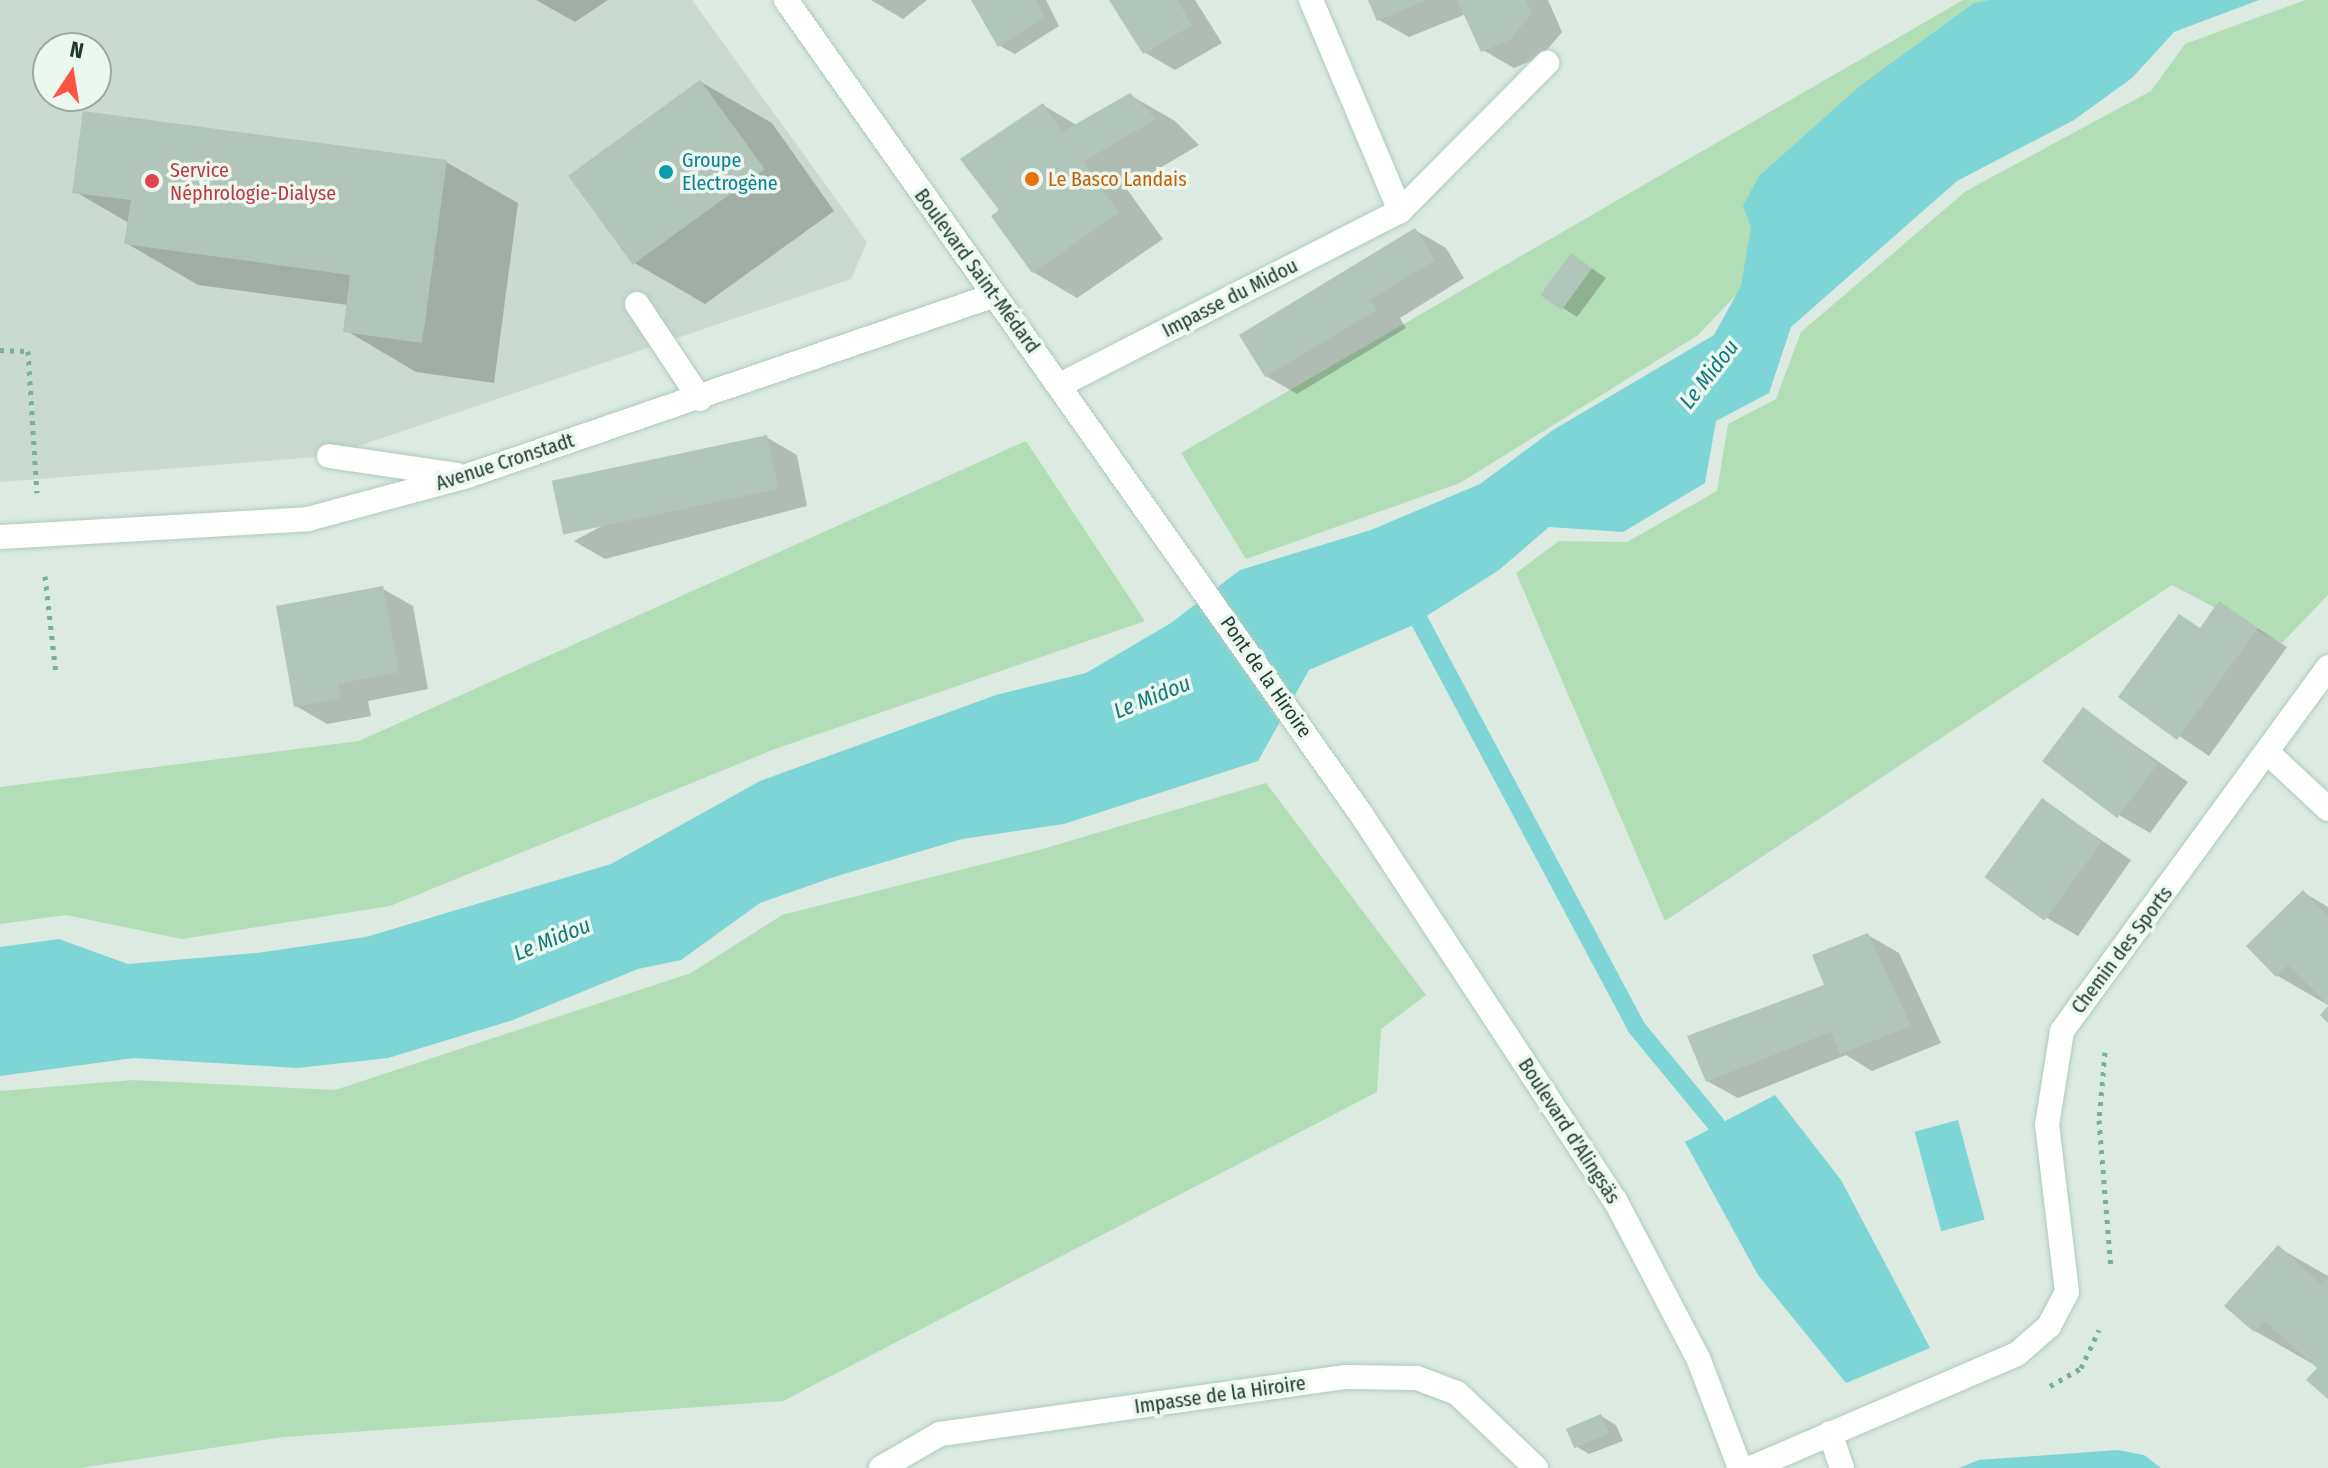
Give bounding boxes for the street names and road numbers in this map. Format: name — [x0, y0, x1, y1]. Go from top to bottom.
street label: Boulevard Saint-Médard — [909, 184, 1045, 358]
street label: Impasse du Midou — [1158, 253, 1302, 343]
street label: Avenue Cronstadt — [433, 428, 577, 496]
street label: Pont de la Hiroire — [1215, 612, 1317, 742]
street label: Chemin des Sports — [2066, 882, 2178, 1018]
street label: Boulevard d'Alingsäs — [1513, 1054, 1625, 1208]
street label: Impasse de la Hiroire — [1133, 1371, 1307, 1419]

